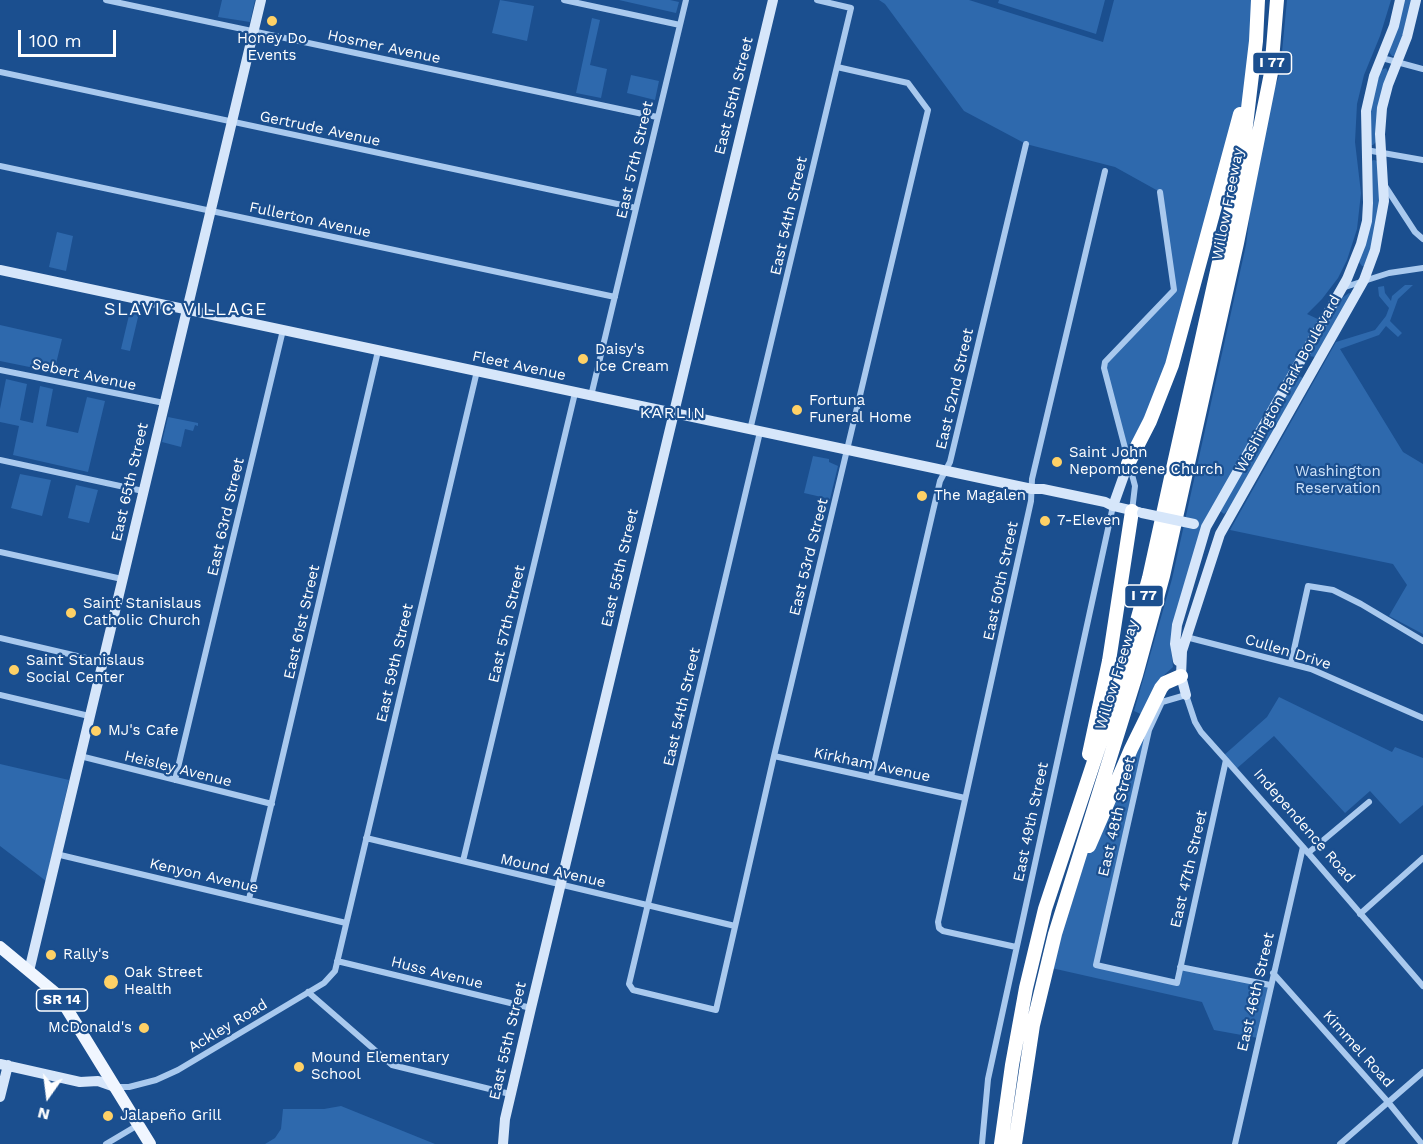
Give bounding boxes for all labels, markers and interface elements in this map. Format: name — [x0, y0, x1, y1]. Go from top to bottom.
marker: Honey Do Events — [265, 14, 279, 28]
scale bar — [21, 18, 118, 56]
street label: Hosmer Avenue — [326, 26, 442, 68]
text: 100 m — [29, 30, 82, 51]
place label: Honey Do Events — [237, 30, 307, 65]
street label: East 55th Street — [711, 35, 757, 157]
road number: I 77 — [1252, 52, 1292, 74]
street label: East 57th Street — [613, 99, 657, 221]
street label: Gertrude Avenue — [258, 107, 382, 151]
street label: Willow Freeway — [1208, 146, 1248, 262]
street label: East 54th Street — [767, 155, 811, 277]
street label: Fullerton Avenue — [247, 198, 373, 242]
street label: Washington Park Boulevard — [1232, 292, 1344, 476]
district label: SLAVIC VILLAGE — [104, 299, 268, 321]
street label: East 52nd Street — [932, 327, 978, 451]
place label: Daisy's Ice Cream — [595, 341, 669, 376]
street label: Fleet Avenue — [471, 347, 567, 385]
marker: Daisy's Ice Cream — [576, 352, 590, 366]
street label: Sebert Avenue — [30, 355, 138, 395]
place label: Fortuna Funeral Home — [809, 392, 912, 427]
district label: KARLIN — [640, 403, 706, 423]
marker: Fortuna Funeral Home — [790, 403, 804, 417]
street label: East 65th Street — [108, 421, 152, 543]
place label: Saint John Nepomucene Church — [1069, 444, 1223, 479]
marker: Saint John Nepomucene Church — [1050, 455, 1064, 469]
street label: East 63rd Street — [204, 456, 248, 578]
park label: Washington Reservation — [1295, 463, 1381, 498]
place label: The Magalen — [934, 487, 1026, 505]
marker: The Magalen — [915, 489, 929, 503]
street label: East 53rd Street — [786, 496, 832, 618]
street label: East 55th Street — [598, 507, 642, 629]
place label: 7-Eleven — [1057, 512, 1121, 530]
marker: 7-Eleven — [1038, 514, 1052, 528]
street label: East 50th Street — [980, 520, 1022, 642]
street label: East 61st Street — [280, 563, 324, 681]
street label: East 57th Street — [485, 563, 529, 685]
road number: I 77 — [1124, 585, 1164, 607]
place label: Saint Stanislaus Catholic Church — [83, 595, 201, 630]
street label: East 59th Street — [373, 602, 417, 724]
marker: Saint Stanislaus Catholic Church — [64, 606, 78, 620]
street label: Willow Freeway — [1092, 618, 1142, 732]
street label: Cullen Drive — [1243, 630, 1333, 674]
street label: East 54th Street — [660, 646, 704, 768]
place label: Saint Stanislaus Social Center — [26, 652, 144, 687]
marker: Saint Stanislaus Social Center — [7, 663, 21, 677]
place label: MJ's Cafe — [108, 722, 179, 740]
marker: MJ's Cafe — [89, 724, 103, 738]
street label: Kirkham Avenue — [812, 744, 932, 786]
street label: Heisley Avenue — [122, 747, 234, 791]
street label: East 48th Street — [1095, 756, 1139, 878]
street label: East 49th Street — [1010, 761, 1052, 883]
street label: Independence Road — [1250, 765, 1358, 887]
street label: East 47th Street — [1167, 808, 1211, 930]
street label: Mound Avenue — [498, 850, 608, 892]
street label: Kenyon Avenue — [148, 855, 260, 897]
street label: East 46th Street — [1234, 931, 1278, 1053]
place label: Rally's — [63, 946, 109, 964]
marker: Rally's — [44, 948, 58, 962]
street label: Huss Avenue — [389, 953, 485, 993]
place label: Oak Street Health — [124, 964, 202, 999]
marker: Oak Street Health — [102, 973, 120, 991]
street label: East 55th Street — [486, 980, 530, 1102]
road number: SR 14 — [36, 989, 88, 1011]
street label: Ackley Road — [185, 995, 271, 1057]
street label: Kimmel Road — [1319, 1007, 1397, 1091]
place label: McDonald's — [48, 1019, 132, 1037]
marker: McDonald's — [137, 1021, 151, 1035]
place label: Mound Elementary School — [311, 1049, 449, 1084]
marker: Mound Elementary School — [292, 1060, 306, 1074]
north arrow — [18, 1066, 78, 1126]
text: N — [35, 1103, 52, 1125]
place label: Jalapeño Grill — [120, 1107, 221, 1125]
marker: Jalapeño Grill — [101, 1109, 115, 1123]

